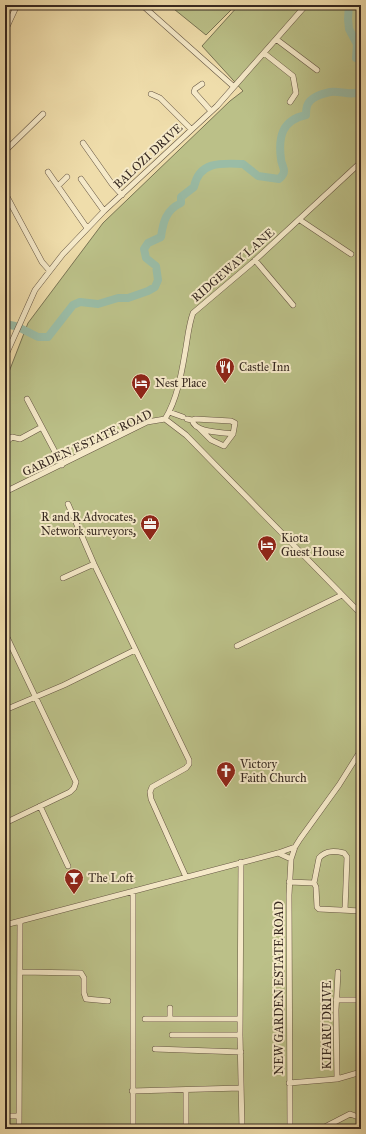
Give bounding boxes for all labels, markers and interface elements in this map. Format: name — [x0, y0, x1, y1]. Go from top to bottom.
street label: BALOZI DRIVE — [111, 120, 186, 192]
street label: RIDGEWAY LANE — [189, 225, 278, 305]
restaurant icon: Castle Inn — [214, 356, 236, 384]
place label: Castle Inn — [239, 360, 290, 374]
hotel icon: Nest Place — [130, 372, 152, 400]
place label: Nest Place — [155, 376, 206, 390]
street label: GARDEN ESTATE ROAD — [20, 407, 154, 479]
place label: R and R Advocates, Network surveyors, — [41, 510, 136, 538]
office icon: R and R Advocates, Network surveyors, — [139, 513, 161, 541]
place label: Kiota Guest House — [281, 531, 345, 559]
hotel icon: Kiota Guest House — [256, 534, 278, 562]
place label: Victory Faith Church — [239, 757, 307, 785]
church icon: Victory Faith Church — [215, 760, 237, 788]
bar icon: The Loft — [63, 867, 85, 895]
place label: The Loft — [88, 871, 134, 885]
street label: NEW GARDEN ESTATE ROAD — [272, 901, 286, 1075]
street label: KIFARU DRIVE — [320, 980, 334, 1069]

